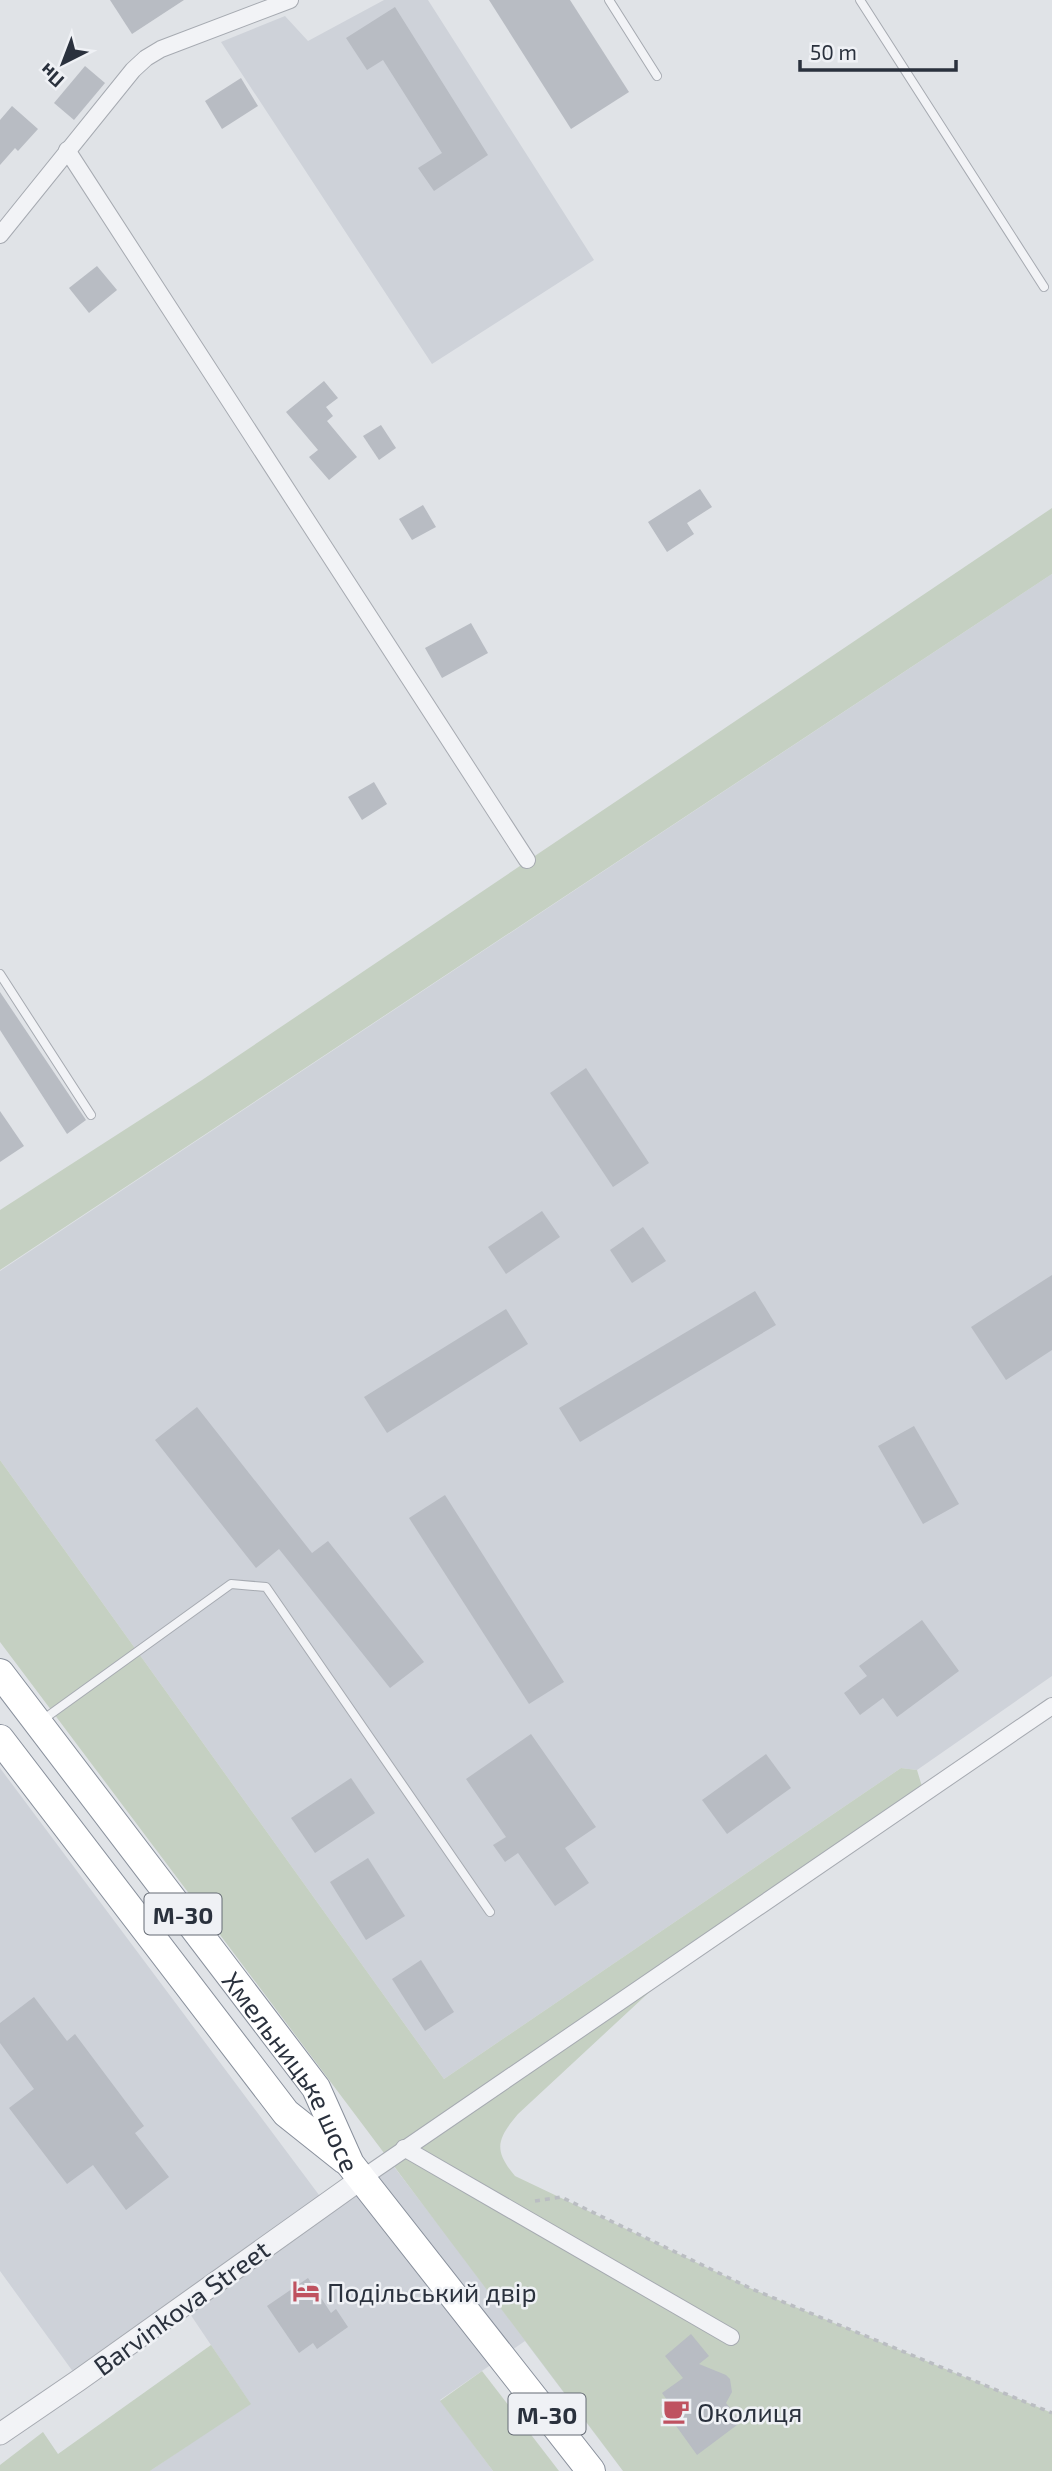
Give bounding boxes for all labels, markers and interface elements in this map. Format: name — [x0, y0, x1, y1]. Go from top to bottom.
north arrow — [28, 28, 98, 98]
scale bar — [800, 28, 956, 72]
text: 50 m — [810, 39, 857, 64]
text: Пн — [34, 59, 68, 93]
road number: М-30 — [144, 1894, 222, 1935]
street label: Хмельницьке шосе — [217, 1965, 367, 2176]
street label: Barvinkova Street — [87, 2233, 275, 2381]
hotel icon: Подільський двір — [291, 2276, 321, 2306]
place label: Подільський двір — [327, 2276, 537, 2307]
road number: М-30 — [508, 2393, 586, 2434]
cafe icon: Околиця — [661, 2396, 691, 2426]
place label: Околиця — [697, 2396, 802, 2427]

